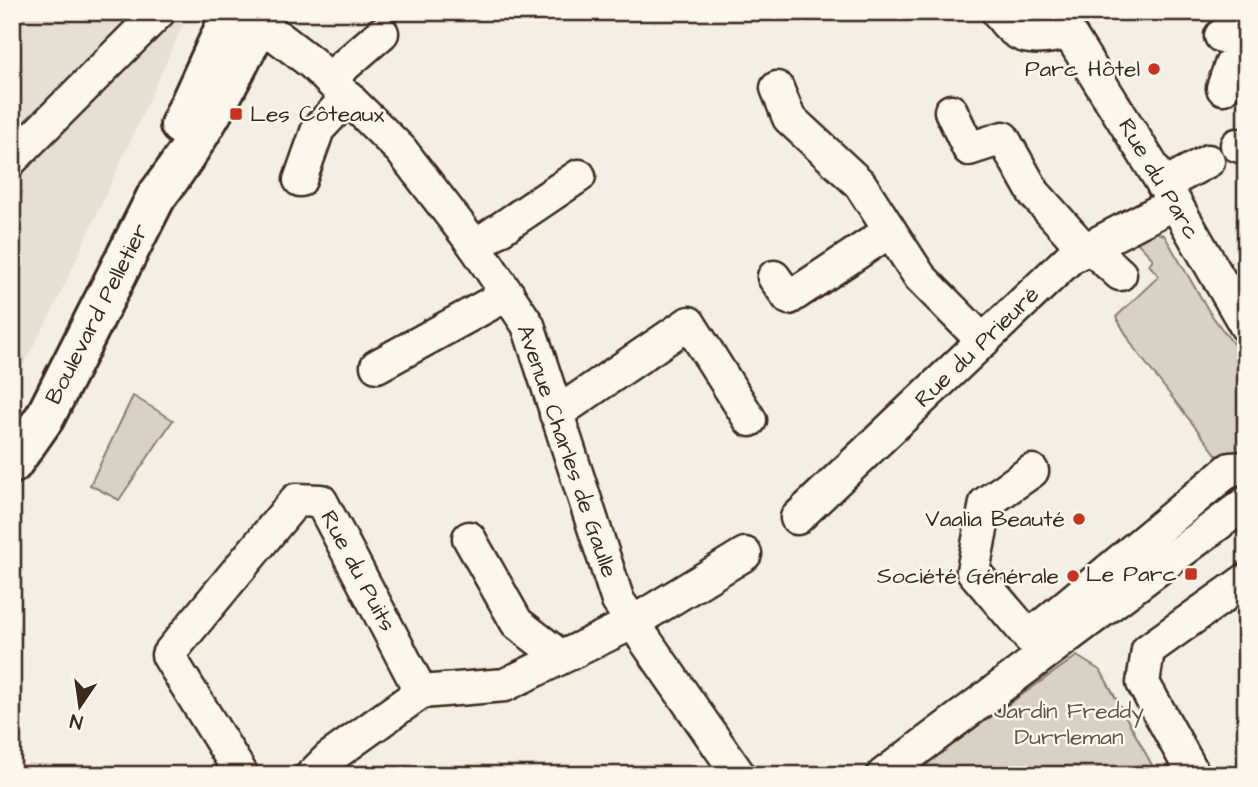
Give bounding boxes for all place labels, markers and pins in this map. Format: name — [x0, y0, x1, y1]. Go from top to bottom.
place label: Parc Hôtel — [1025, 53, 1140, 85]
marker: Parc Hôtel — [1146, 61, 1162, 77]
place label: Les Côteaux — [250, 98, 384, 130]
marker: Les Côteaux — [228, 106, 244, 122]
place label: Vaalia Beauté — [925, 503, 1065, 535]
marker: Vaalia Beauté — [1071, 511, 1087, 527]
place label: Le Parc — [1086, 558, 1177, 590]
place label: Société Générale — [877, 560, 1059, 592]
marker: Le Parc — [1183, 566, 1199, 582]
marker: Société Générale — [1065, 568, 1081, 584]

